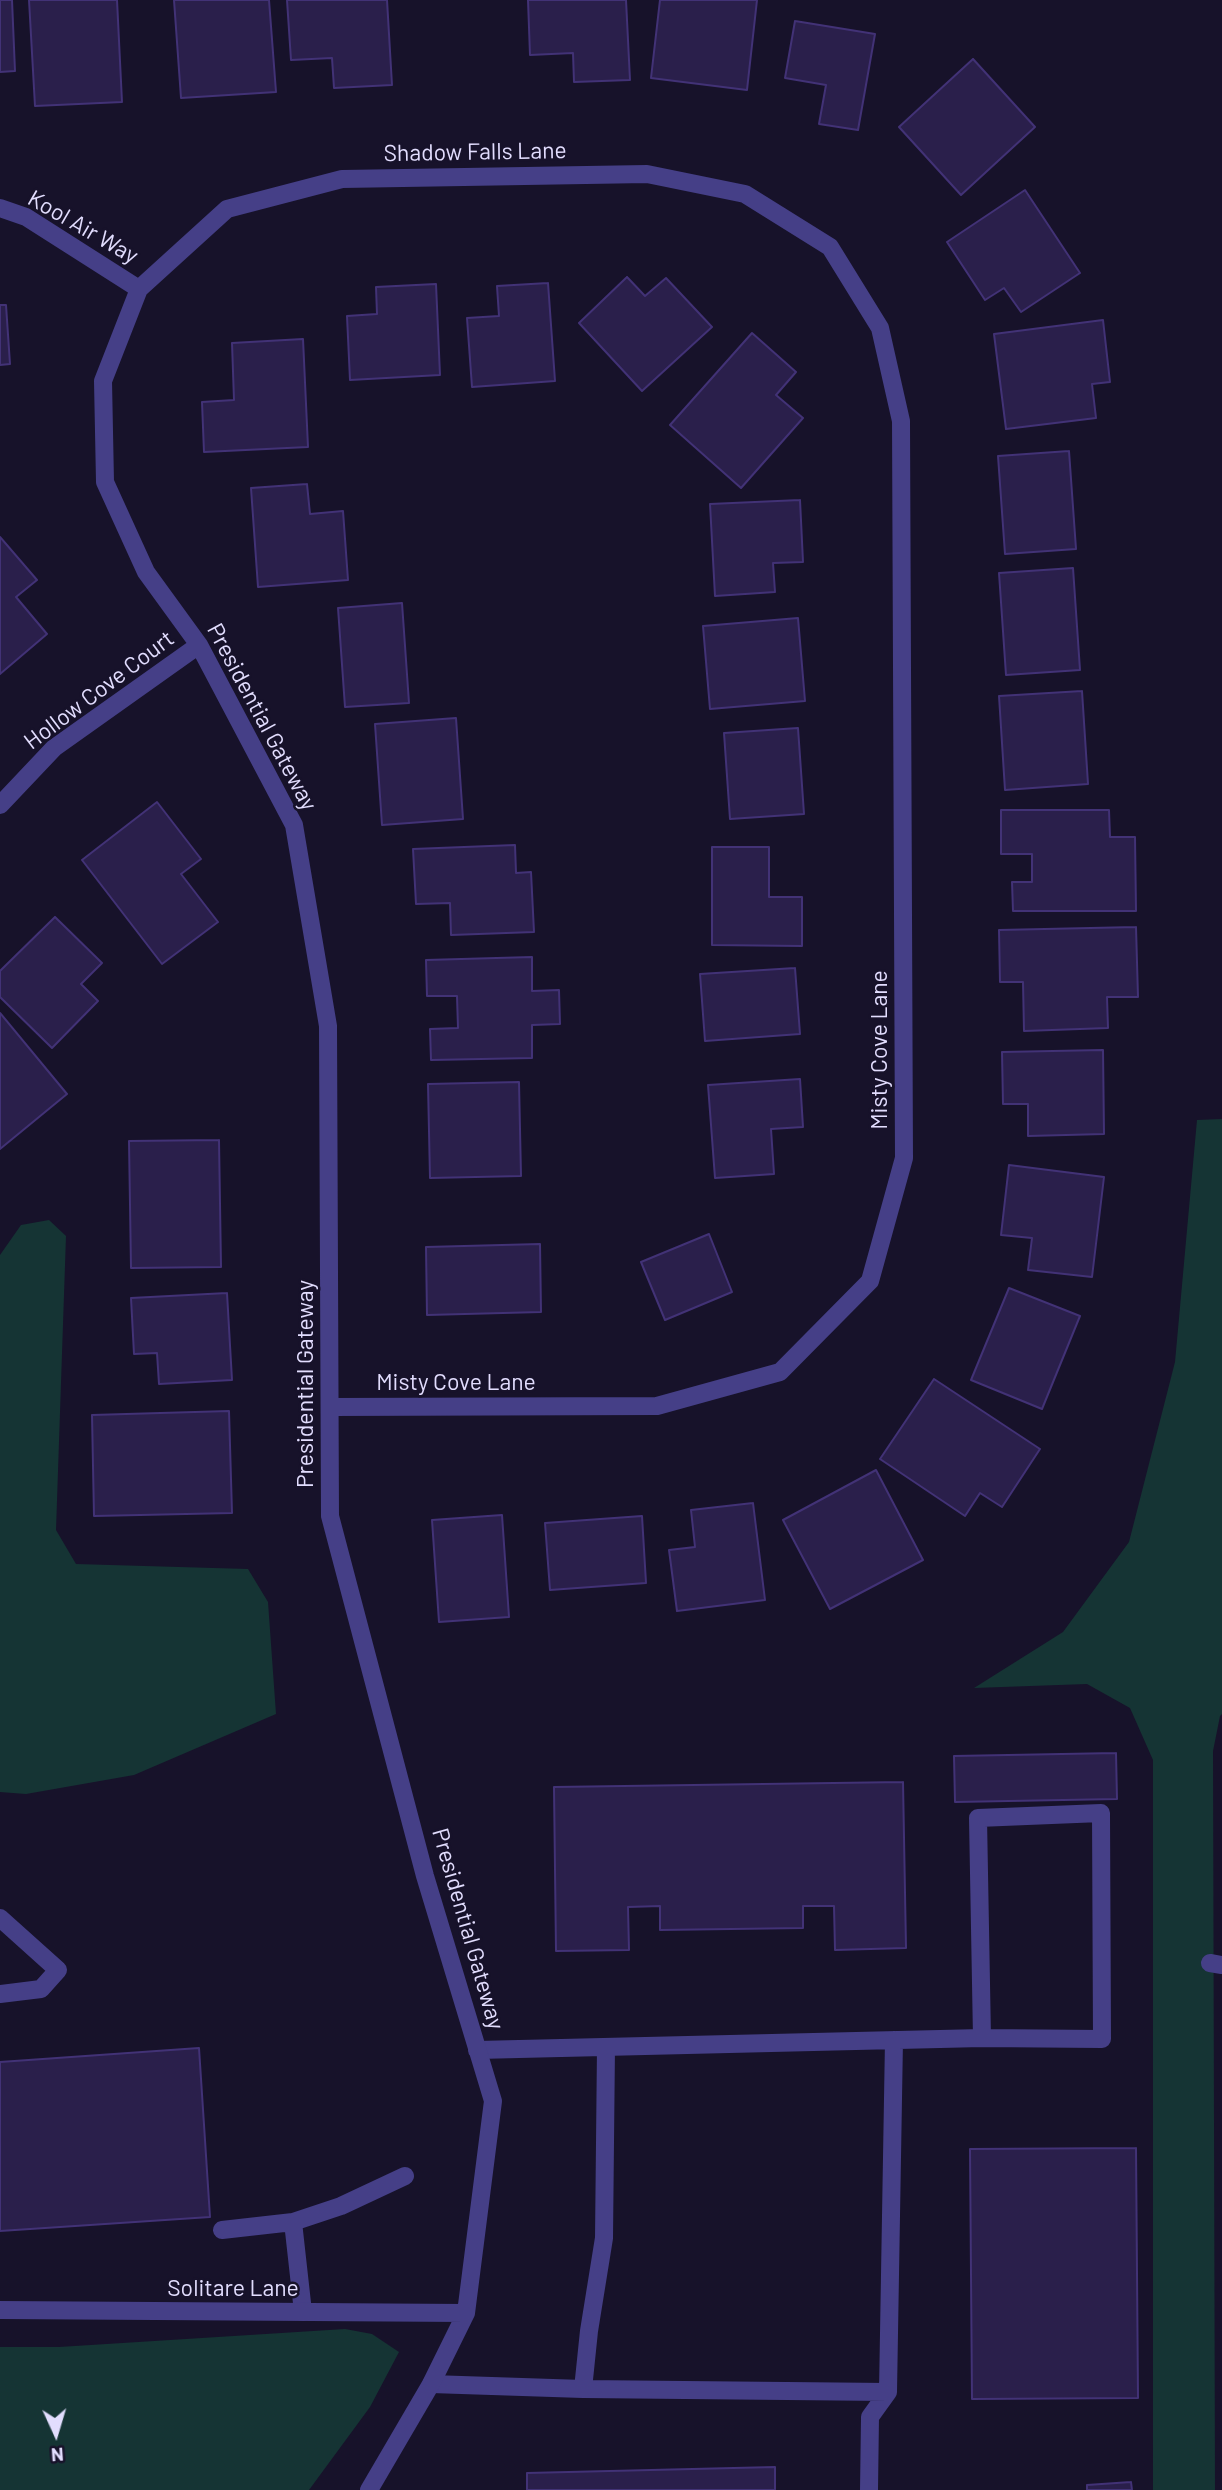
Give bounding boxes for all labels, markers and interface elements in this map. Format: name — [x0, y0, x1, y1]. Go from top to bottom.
street label: Shadow Falls Lane — [383, 137, 567, 167]
street label: Kool Air Way — [23, 184, 143, 270]
street label: Presidential Gateway — [201, 619, 323, 815]
street label: Hollow Cove Court — [19, 625, 179, 755]
street label: Misty Cove Lane — [865, 970, 893, 1130]
street label: Presidential Gateway — [291, 1280, 319, 1488]
street label: Misty Cove Lane — [376, 1368, 536, 1396]
street label: Presidential Gateway — [426, 1825, 510, 2033]
street label: Solitare Lane — [167, 2274, 299, 2302]
north arrow — [21, 2399, 91, 2469]
text: N — [50, 2444, 65, 2467]

